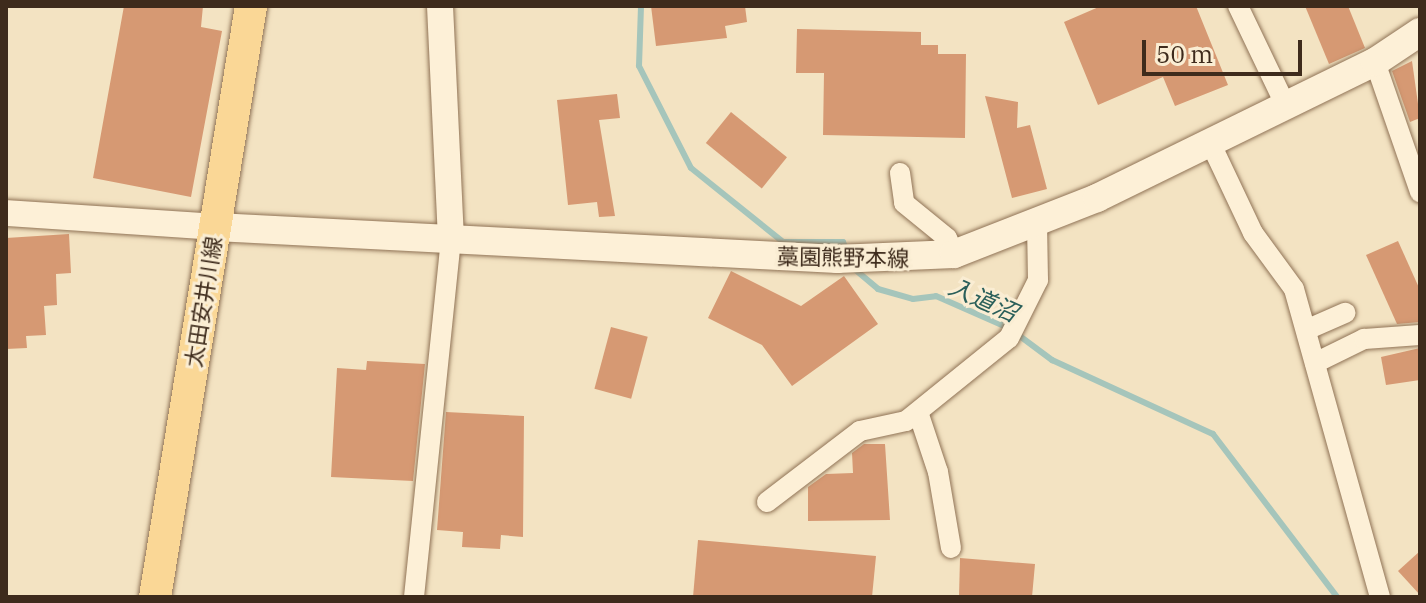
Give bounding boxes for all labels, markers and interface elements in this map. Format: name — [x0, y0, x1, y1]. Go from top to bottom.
scale bar — [1146, 24, 1306, 74]
text: 50 m — [1156, 38, 1213, 70]
street label: 太田安井川線 — [180, 235, 226, 369]
street label: 藁園熊野本線 — [777, 243, 909, 271]
water label: 入道沼 — [944, 272, 1022, 328]

